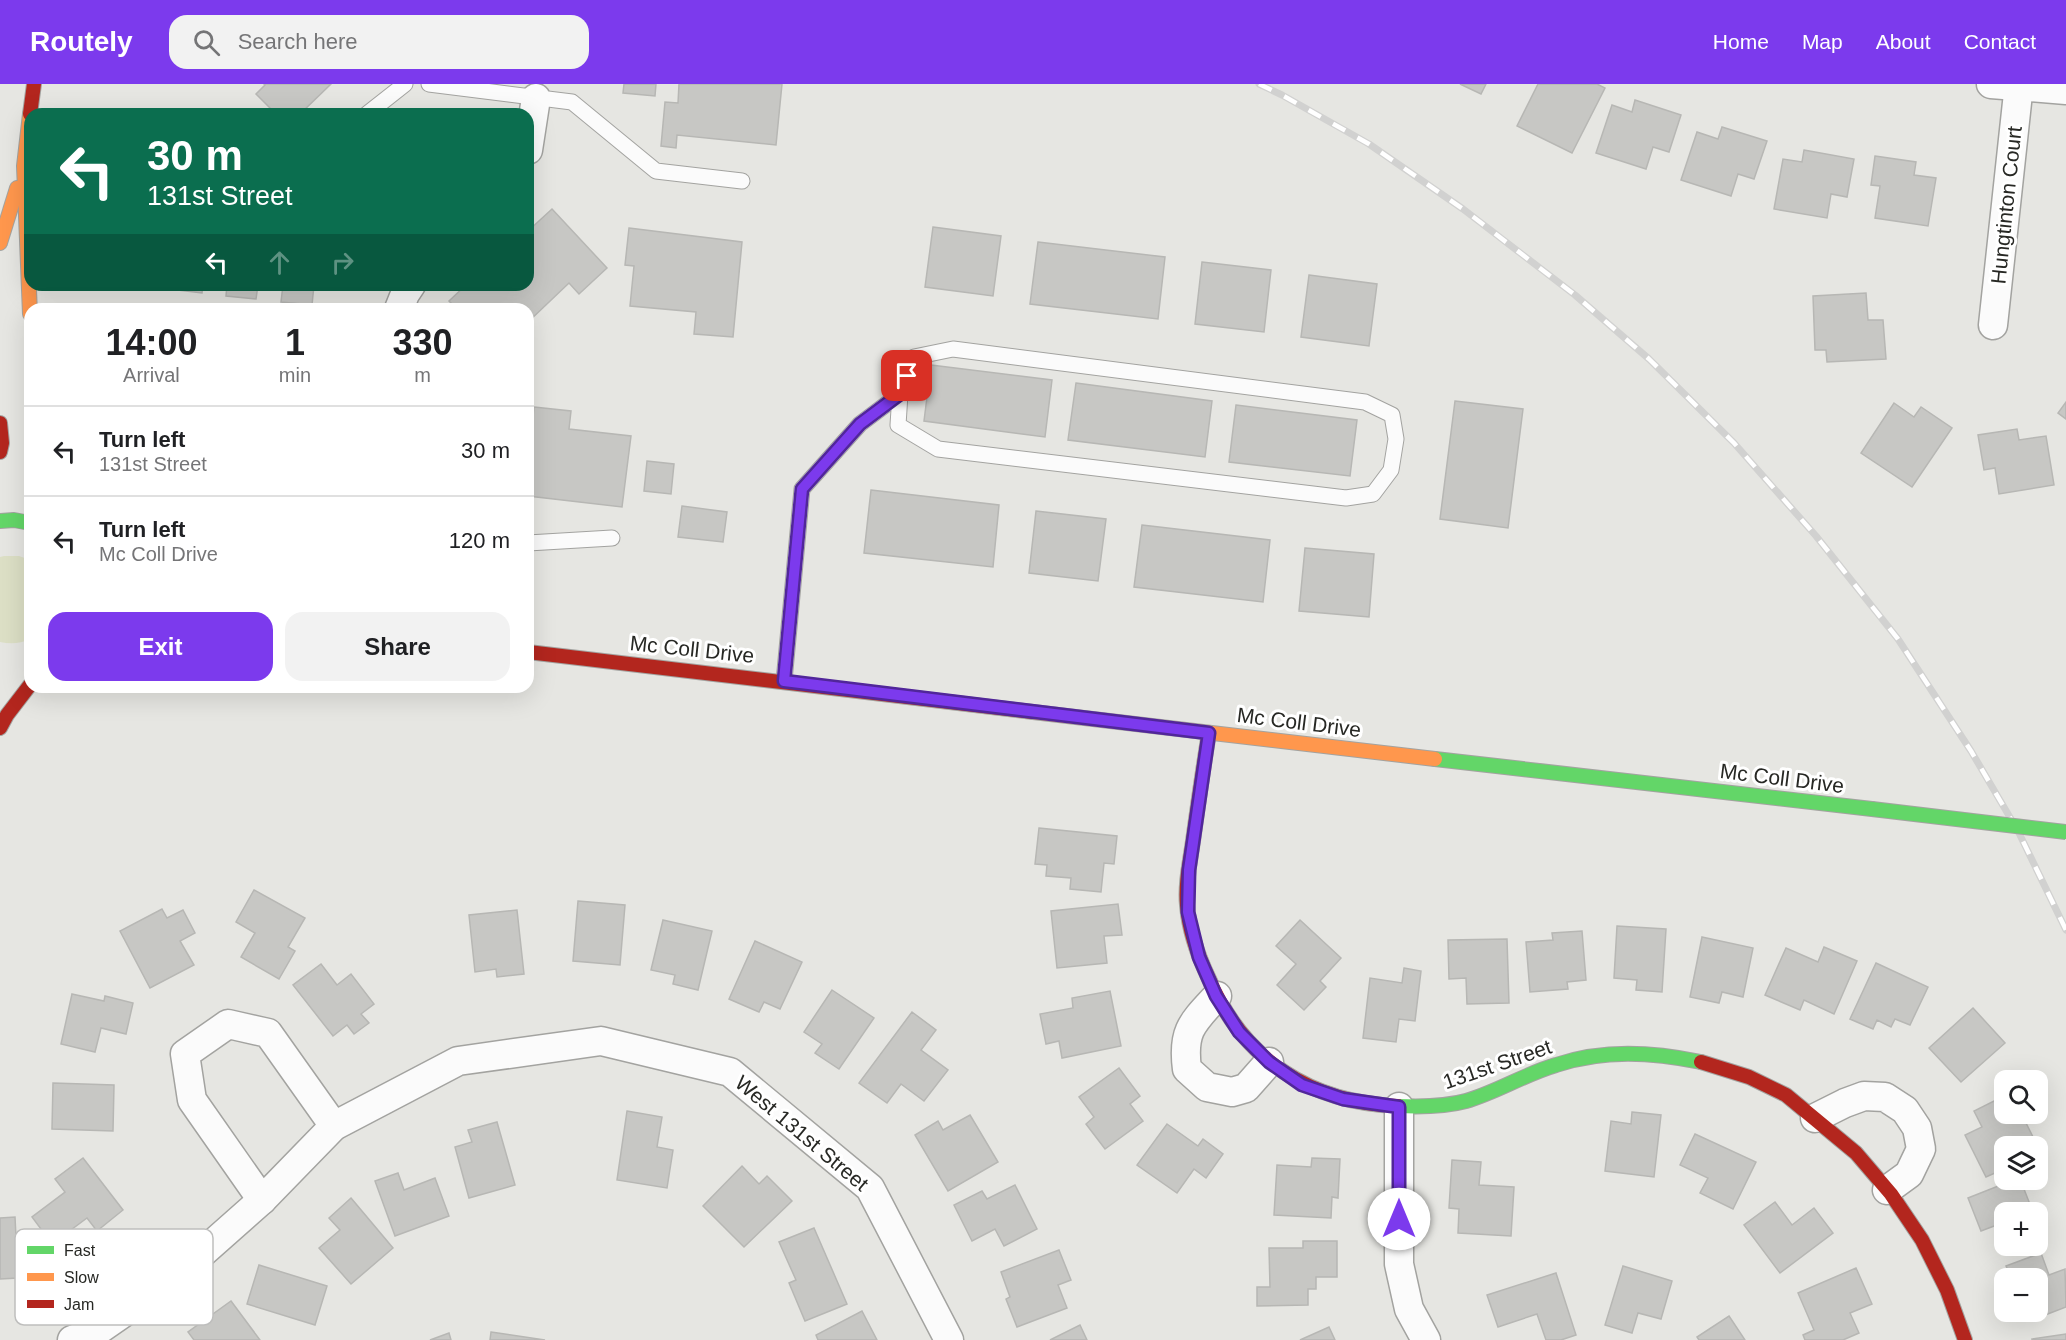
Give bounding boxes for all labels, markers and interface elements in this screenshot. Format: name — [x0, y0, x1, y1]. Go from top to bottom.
search box — [169, 15, 589, 69]
text: Routely — [30, 26, 133, 57]
icon: search — [190, 26, 223, 59]
text: Search here — [238, 29, 358, 54]
text: Home — [1713, 30, 1769, 53]
text: Map — [1802, 30, 1843, 53]
text: About — [1876, 30, 1931, 53]
text: Contact — [1964, 30, 2036, 53]
street label: Hungtinton Court — [1986, 125, 2026, 285]
icon: left — [48, 132, 126, 210]
text: 30 m — [147, 132, 243, 179]
text: 131st Street — [147, 181, 293, 211]
icon: left — [200, 246, 233, 279]
icon: ahead — [263, 246, 296, 279]
icon: right — [326, 246, 359, 279]
text: 14:00 — [105, 322, 197, 363]
text: 1 — [285, 322, 305, 363]
text: 330 — [392, 322, 453, 363]
pin — [881, 350, 932, 401]
icon: arrive — [890, 359, 923, 392]
text: Arrival — [123, 364, 180, 386]
text: min — [279, 364, 311, 386]
text: m — [414, 364, 431, 386]
text: Turn left — [99, 427, 185, 452]
icon: left — [48, 435, 81, 468]
text: 30 m — [461, 438, 510, 463]
text: 131st Street — [99, 453, 207, 475]
text: Turn left — [99, 517, 185, 542]
icon: left — [48, 525, 81, 558]
text: 120 m — [449, 528, 510, 553]
text: Mc Coll Drive — [99, 543, 218, 565]
button: Exit — [48, 612, 273, 681]
button: Share — [285, 612, 510, 681]
street label: Mc Coll Drive — [629, 631, 755, 667]
street label: Mc Coll Drive — [1236, 703, 1362, 741]
street label: Mc Coll Drive — [1719, 759, 1845, 797]
street label: 131st Street — [1440, 1035, 1554, 1093]
map controls — [1994, 1070, 2048, 1322]
button: search — [1994, 1070, 2048, 1124]
street label: West 131st Street — [731, 1071, 873, 1195]
button: layers — [1994, 1136, 2048, 1190]
position arrow — [1367, 1187, 1431, 1251]
button: + — [1994, 1202, 2048, 1256]
legend — [15, 1229, 213, 1325]
text: Fast — [64, 1242, 96, 1259]
button: − — [1994, 1268, 2048, 1322]
text: Slow — [64, 1269, 99, 1286]
text: Jam — [64, 1296, 94, 1313]

